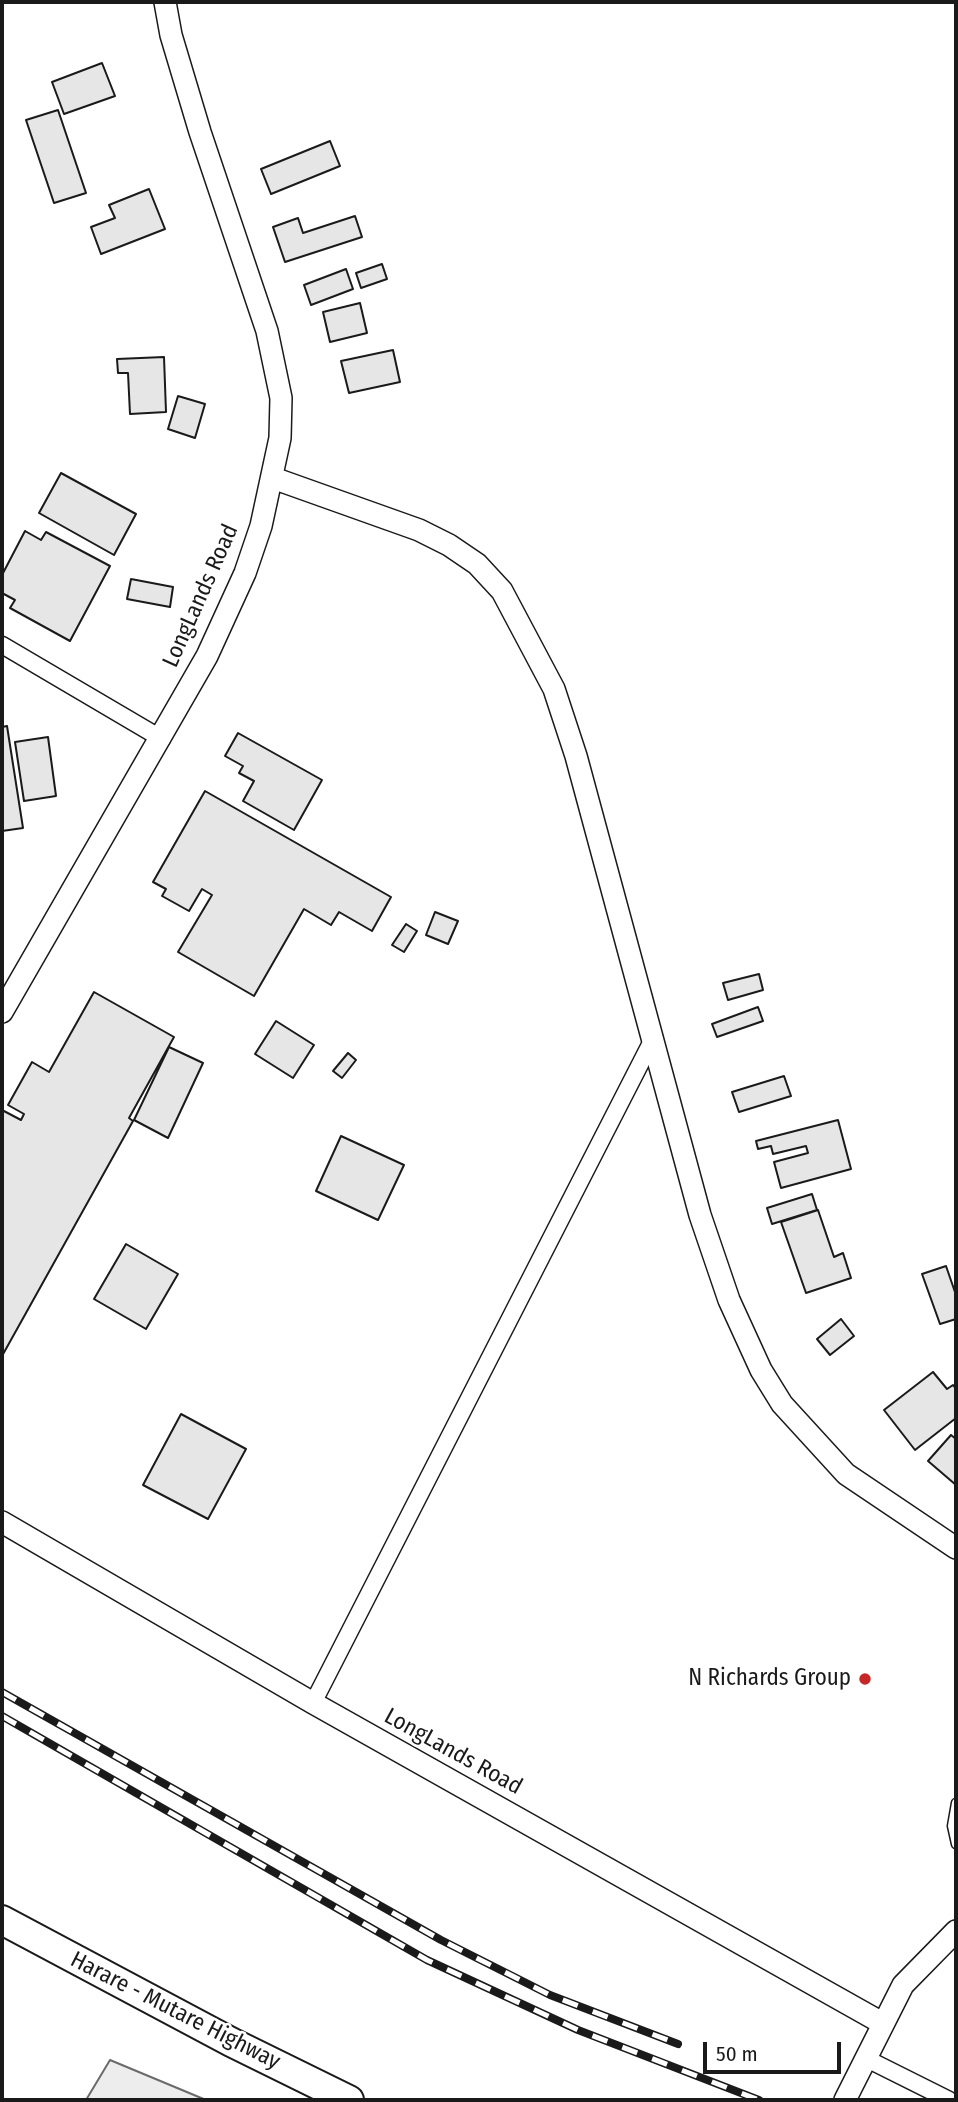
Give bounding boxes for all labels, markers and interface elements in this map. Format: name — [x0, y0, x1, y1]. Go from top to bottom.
street label: LongLands Road — [157, 520, 245, 672]
place label: N Richards Group — [688, 1665, 851, 1693]
marker: N Richards Group — [857, 1671, 873, 1687]
street label: LongLands Road — [379, 1703, 527, 1801]
street label: Harare - Mutare Highway — [66, 1946, 284, 2076]
scale bar — [706, 2028, 844, 2072]
text: 50 m — [716, 2041, 758, 2067]

